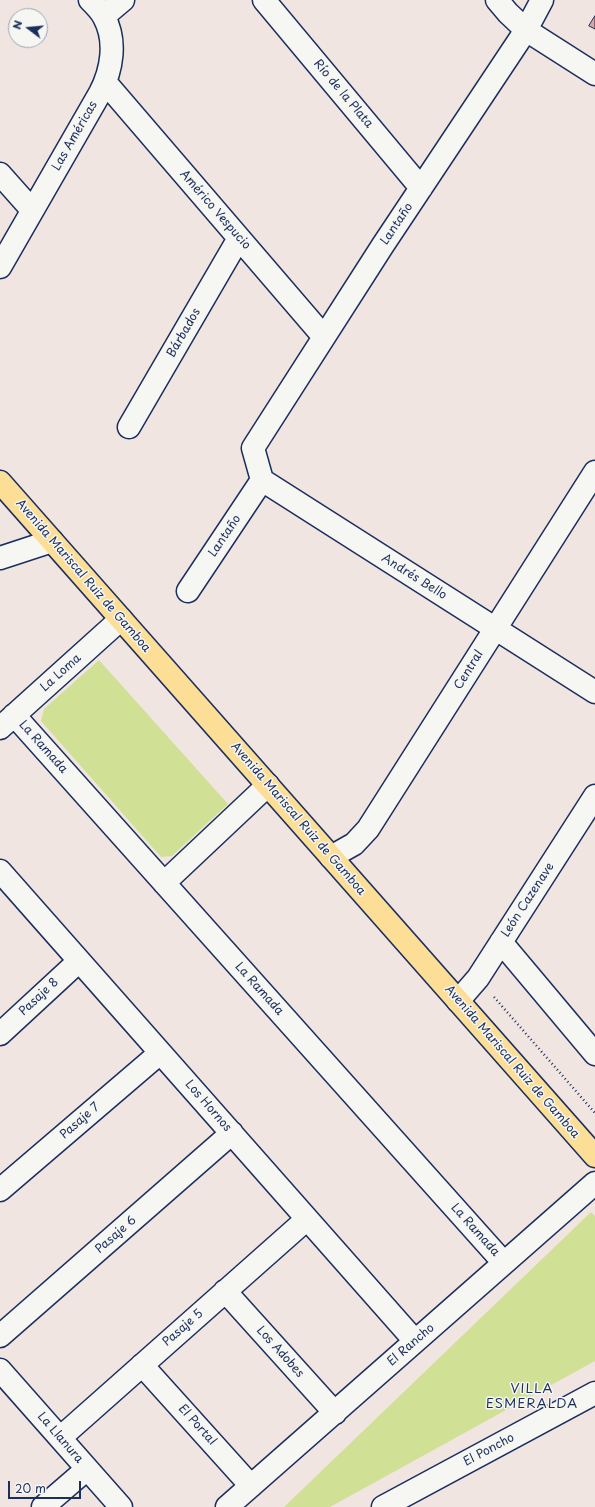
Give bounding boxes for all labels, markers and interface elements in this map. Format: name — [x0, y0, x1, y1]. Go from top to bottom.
north arrow — [8, 8, 48, 48]
text: N — [8, 18, 26, 31]
street label: Río de la Plata — [310, 57, 376, 131]
street label: Las Américas — [49, 99, 101, 173]
street label: Américo Vespucio — [177, 167, 253, 253]
street label: Lantaño — [378, 200, 416, 248]
street label: Bárbados — [164, 306, 204, 360]
street label: Avenida Mariscal Ruiz de Gamboa — [13, 497, 153, 655]
street label: Lantaño — [206, 512, 244, 560]
street label: Andrés Bello — [379, 551, 449, 603]
street label: Central — [451, 648, 487, 692]
street label: La Loma — [38, 651, 84, 695]
street label: La Ramada — [16, 718, 70, 776]
street label: Avenida Mariscal Ruiz de Gamboa — [228, 740, 368, 898]
street label: León Cazenave — [499, 860, 557, 940]
street label: La Ramada — [232, 960, 286, 1018]
street label: Pasaje 8 — [16, 975, 62, 1019]
street label: Avenida Mariscal Ruiz de Gamboa — [442, 983, 582, 1141]
street label: Los Hornos — [182, 1077, 234, 1135]
street label: Pasaje 7 — [57, 1100, 103, 1142]
street label: La Ramada — [448, 1201, 502, 1259]
street label: Pasaje 6 — [93, 1213, 139, 1257]
street label: Pasaje 5 — [160, 1307, 206, 1349]
street label: El Rancho — [385, 1321, 437, 1369]
street label: Los Adobes — [253, 1323, 307, 1381]
district label: VILLA ESMERALDA — [486, 1381, 578, 1412]
street label: El Portal — [175, 1402, 219, 1448]
street label: La Llanura — [34, 1410, 86, 1466]
street label: El Poncho — [461, 1431, 517, 1469]
scale bar — [10, 1473, 83, 1499]
text: 20 m — [15, 1479, 46, 1497]

